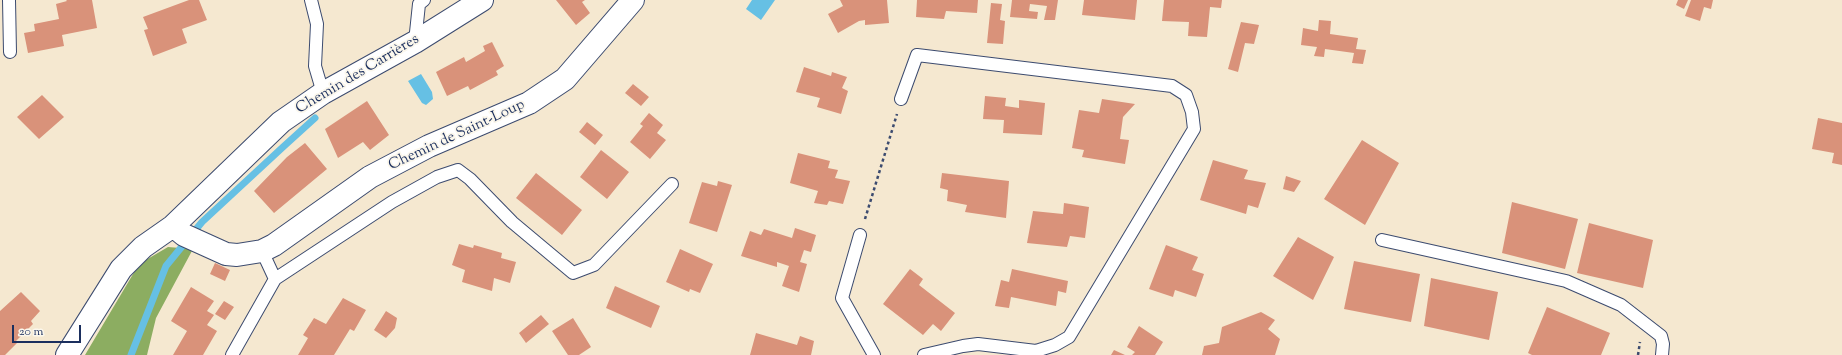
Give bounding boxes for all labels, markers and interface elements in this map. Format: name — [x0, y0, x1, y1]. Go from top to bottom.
street label: Chemin des Carrières — [293, 31, 423, 119]
street label: Chemin de Saint-Loup — [386, 97, 528, 175]
scale bar — [14, 317, 83, 343]
text: 20 m — [19, 323, 43, 341]

